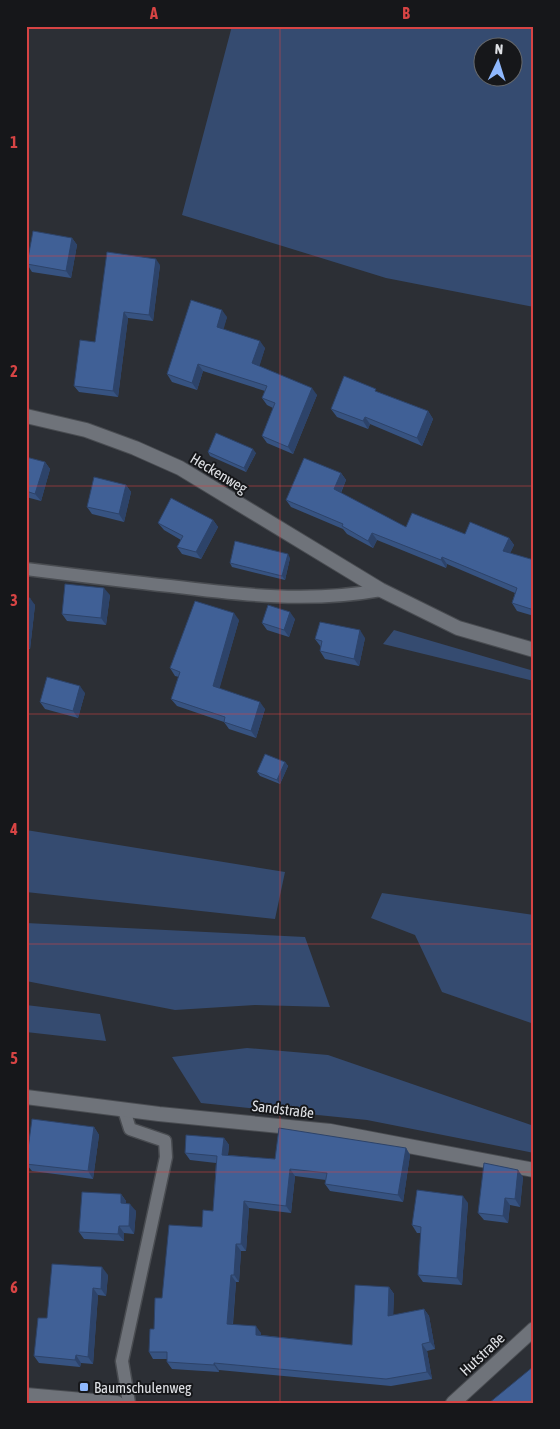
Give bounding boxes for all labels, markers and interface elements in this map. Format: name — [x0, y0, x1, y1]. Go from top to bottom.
text: A — [149, 4, 158, 22]
text: B — [402, 4, 410, 22]
north arrow — [472, 38, 522, 88]
text: N — [494, 41, 504, 57]
text: 1 — [10, 133, 18, 151]
text: 2 — [10, 362, 18, 380]
street label: Heckenweg — [187, 449, 251, 497]
text: 3 — [10, 591, 18, 609]
text: 4 — [9, 820, 18, 838]
text: 5 — [10, 1049, 18, 1067]
street label: Sandstraße — [251, 1097, 315, 1121]
text: 6 — [10, 1278, 18, 1296]
street label: Hutstraße — [456, 1329, 508, 1379]
place label: Baumschulenweg — [94, 1379, 192, 1396]
marker: Baumschulenweg — [78, 1381, 90, 1393]

